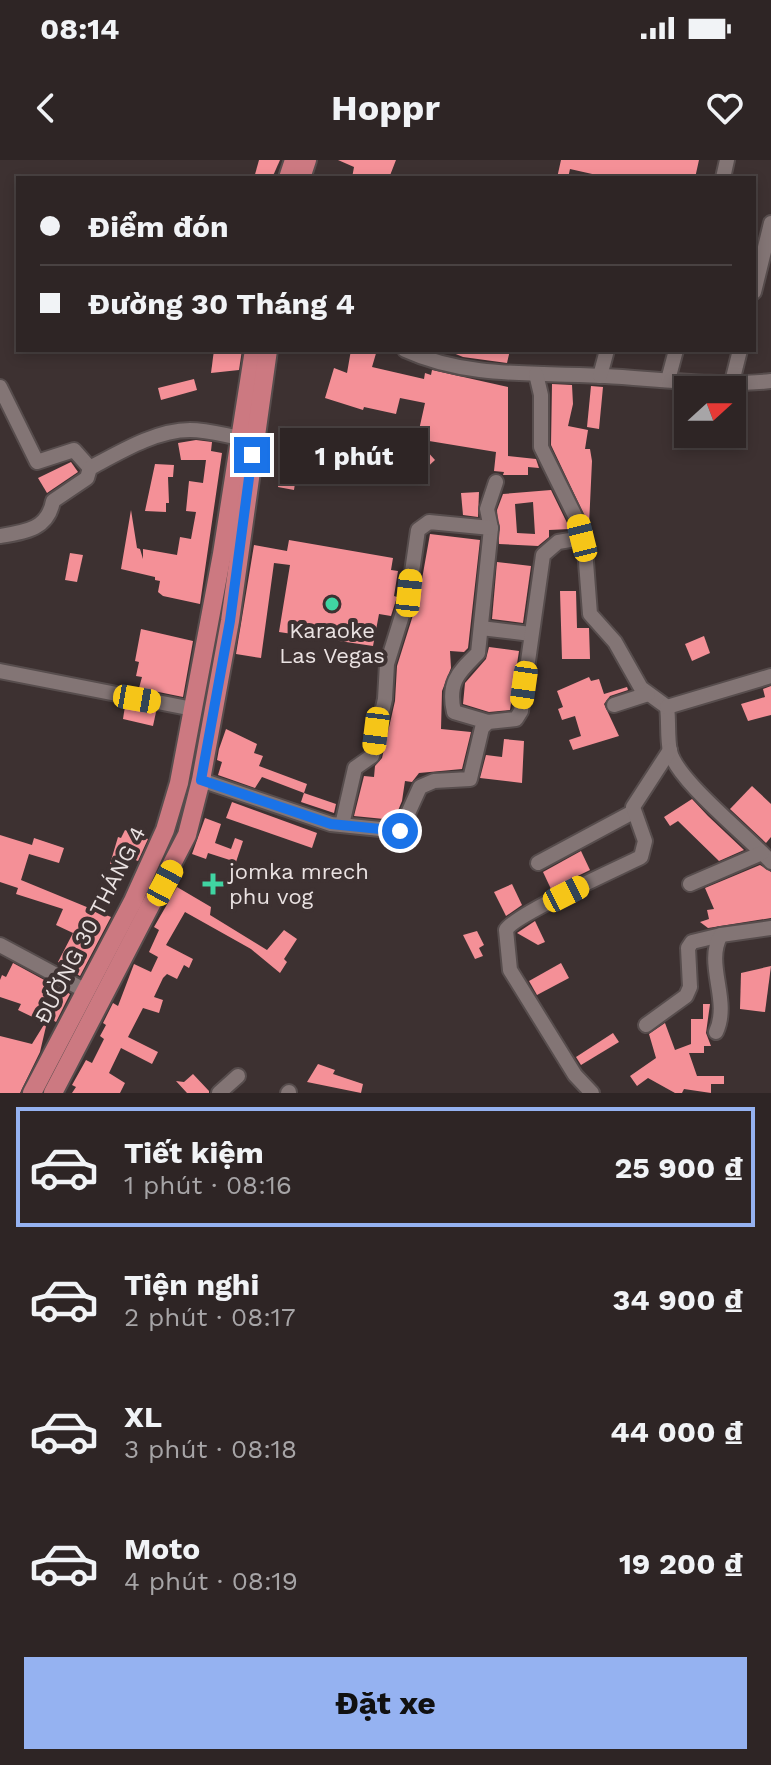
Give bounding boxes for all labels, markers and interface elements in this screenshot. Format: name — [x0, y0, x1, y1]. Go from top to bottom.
text: 08:14 — [40, 11, 120, 46]
icon: back — [24, 86, 68, 130]
icon: heart — [703, 86, 747, 130]
text: Hoppr — [331, 87, 440, 129]
text: Điểm đón — [88, 209, 229, 244]
text: Đường 30 Tháng 4 — [88, 286, 355, 321]
north arrow — [674, 376, 746, 448]
map controls — [674, 376, 746, 448]
callout: 1 phút — [280, 427, 428, 483]
route end — [234, 437, 270, 473]
text: 1 phút — [315, 441, 393, 471]
car — [565, 512, 599, 564]
car — [395, 568, 423, 618]
marker: Karaoke Las Vegas — [323, 595, 341, 613]
place label: Karaoke Las Vegas — [279, 618, 385, 668]
car — [509, 660, 539, 710]
car — [111, 683, 163, 715]
car — [361, 706, 391, 756]
route start — [382, 813, 418, 849]
street label: ĐƯỜNG 30 THÁNG 4 — [29, 822, 151, 1028]
car — [143, 856, 187, 910]
place label: jomka mrech phu vog — [227, 859, 369, 909]
car — [539, 872, 593, 916]
marker: jomka mrech phu vog — [204, 875, 222, 893]
icon: car — [28, 1131, 100, 1203]
text: Tiết kiệm — [124, 1135, 264, 1170]
text: 25 900 ₫ — [614, 1150, 743, 1185]
text: 1 phút · 08:16 — [124, 1170, 292, 1200]
icon: car — [28, 1263, 100, 1335]
text: Tiện nghi — [124, 1267, 259, 1302]
text: 34 900 ₫ — [613, 1282, 743, 1317]
text: 2 phút · 08:17 — [124, 1302, 296, 1332]
icon: car — [28, 1395, 100, 1467]
text: XL — [124, 1399, 162, 1434]
text: 44 000 ₫ — [610, 1414, 743, 1449]
text: 3 phút · 08:18 — [124, 1434, 297, 1464]
icon: car — [28, 1527, 100, 1599]
text: Moto — [124, 1531, 200, 1566]
text: 19 200 ₫ — [619, 1546, 743, 1581]
text: 4 phút · 08:19 — [124, 1566, 298, 1596]
button: Đặt xe — [24, 1657, 747, 1749]

